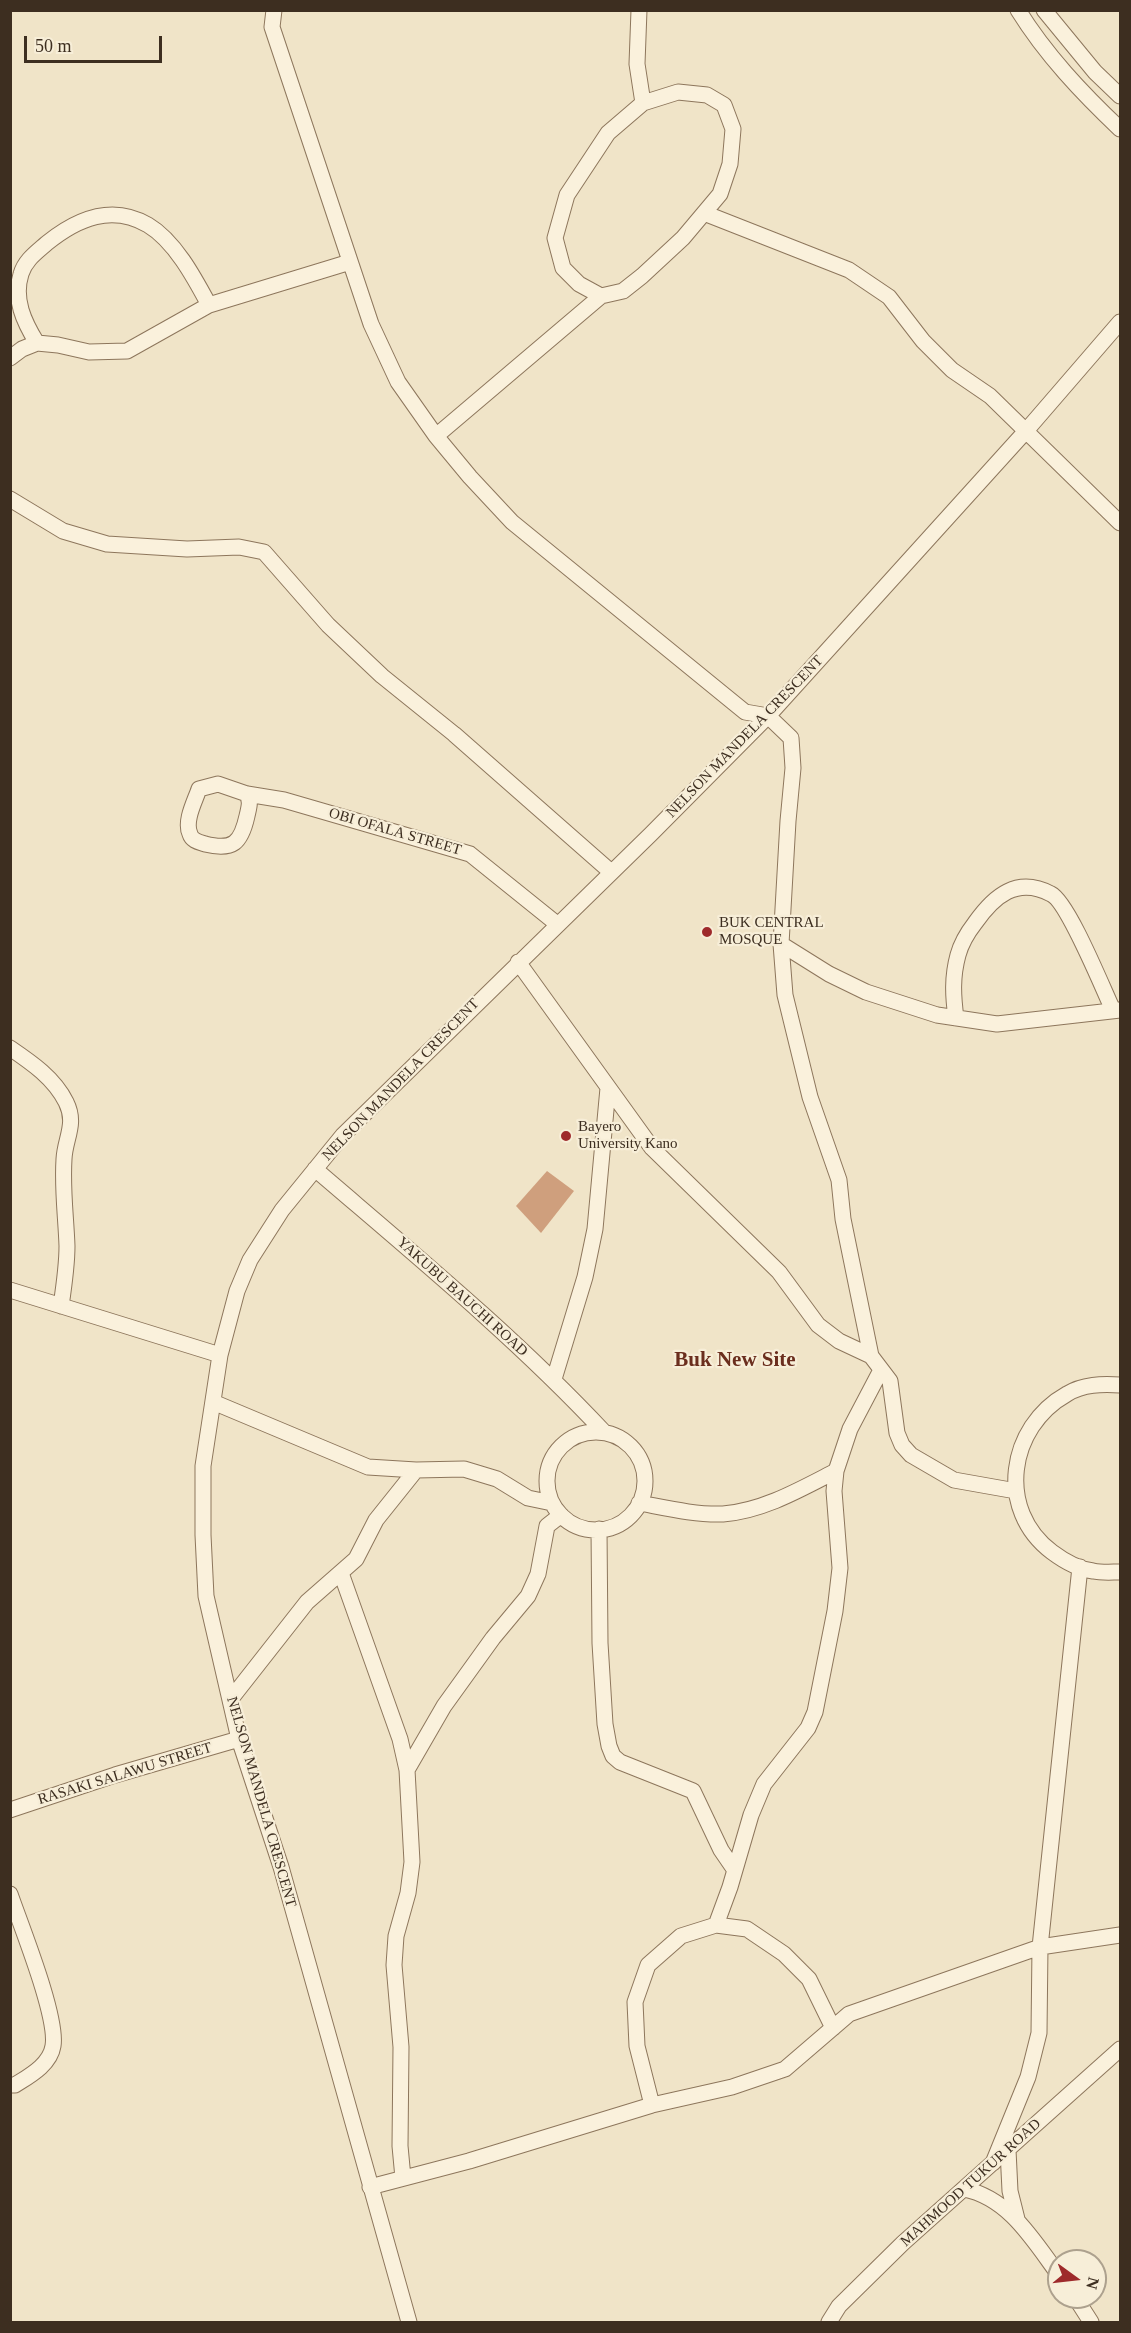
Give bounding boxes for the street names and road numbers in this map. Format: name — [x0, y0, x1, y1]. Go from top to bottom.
street label: NELSON MANDELA CRESCENT — [663, 652, 827, 822]
street label: OBI OFALA STREET — [327, 804, 463, 860]
street label: NELSON MANDELA CRESCENT — [319, 995, 483, 1165]
street label: YAKUBU BAUCHI ROAD — [393, 1233, 531, 1361]
street label: NELSON MANDELA CRESCENT — [222, 1695, 300, 1909]
street label: RASAKI SALAWU STREET — [36, 1739, 214, 1809]
street label: MAHMOOD TUKUR ROAD — [897, 2115, 1045, 2251]

